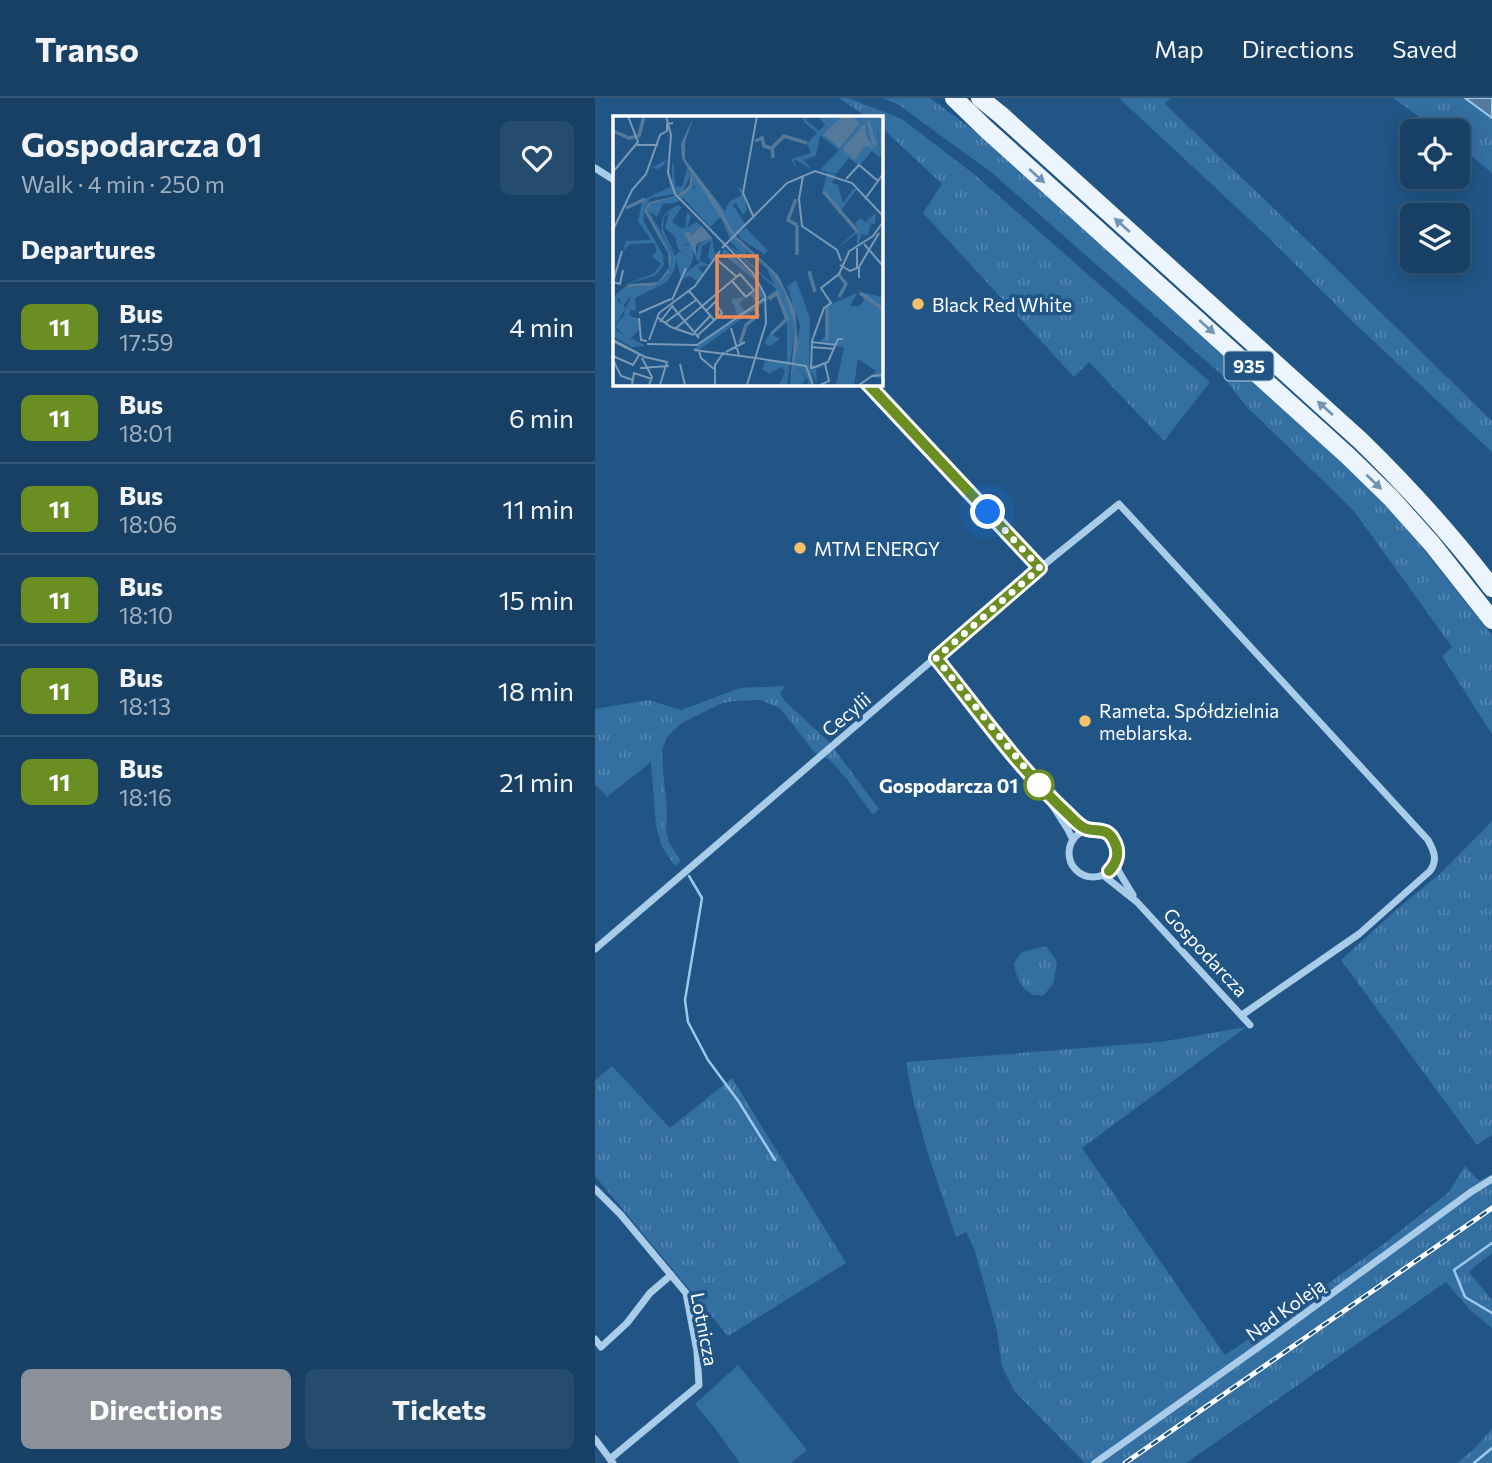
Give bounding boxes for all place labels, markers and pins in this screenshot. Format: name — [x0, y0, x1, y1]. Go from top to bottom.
place label: Black Red White — [932, 293, 1072, 316]
marker: Black Red White — [910, 296, 926, 312]
place label: MTM ENERGY — [814, 537, 940, 560]
marker: MTM ENERGY — [792, 540, 808, 556]
place label: Rameta. Spółdzielnia meblarska. — [1099, 699, 1279, 744]
marker: Rameta. Spółdzielnia meblarska. — [1077, 713, 1093, 729]
marker: Gospodarcza 01 — [1024, 770, 1054, 800]
place label: Gospodarcza 01 — [879, 774, 1018, 797]

